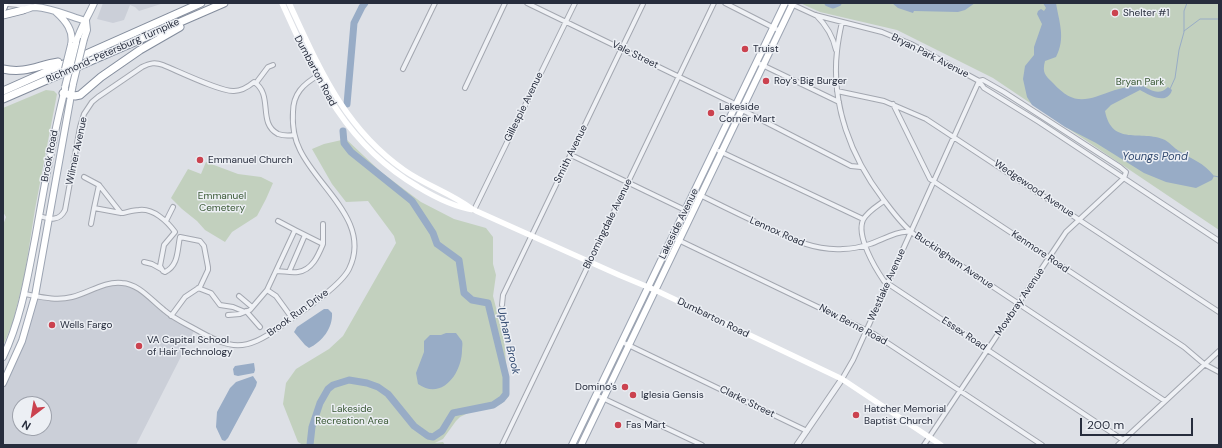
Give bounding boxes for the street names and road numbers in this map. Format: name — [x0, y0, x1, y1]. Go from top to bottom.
street label: Richmond-Petersburg Turnpike — [45, 16, 181, 86]
street label: Bryan Park Avenue — [889, 31, 971, 81]
street label: Dumbarton Road — [291, 34, 339, 108]
street label: Vale Street — [610, 39, 660, 71]
street label: Gillespie Avenue — [502, 70, 546, 144]
street label: Wilmer Avenue — [64, 116, 90, 186]
street label: Smith Avenue — [552, 123, 590, 185]
street label: Brook Road — [39, 129, 61, 183]
street label: Wedgewood Avenue — [992, 158, 1076, 220]
street label: Bloomingdale Avenue — [581, 177, 635, 271]
street label: Lakeside Avenue — [657, 187, 701, 261]
street label: Lennox Road — [748, 215, 806, 249]
street label: Kenmore Road — [1009, 228, 1071, 276]
street label: Buckingham Avenue — [912, 230, 996, 292]
street label: Westlake Avenue — [866, 247, 908, 323]
street label: Mowbray Avenue — [993, 266, 1047, 338]
street label: Brook Run Drive — [265, 287, 331, 339]
street label: Dumbarton Road — [675, 295, 751, 341]
street label: New Berne Road — [817, 302, 889, 348]
street label: Essex Road — [939, 314, 989, 354]
street label: Clarke Street — [717, 383, 777, 421]

